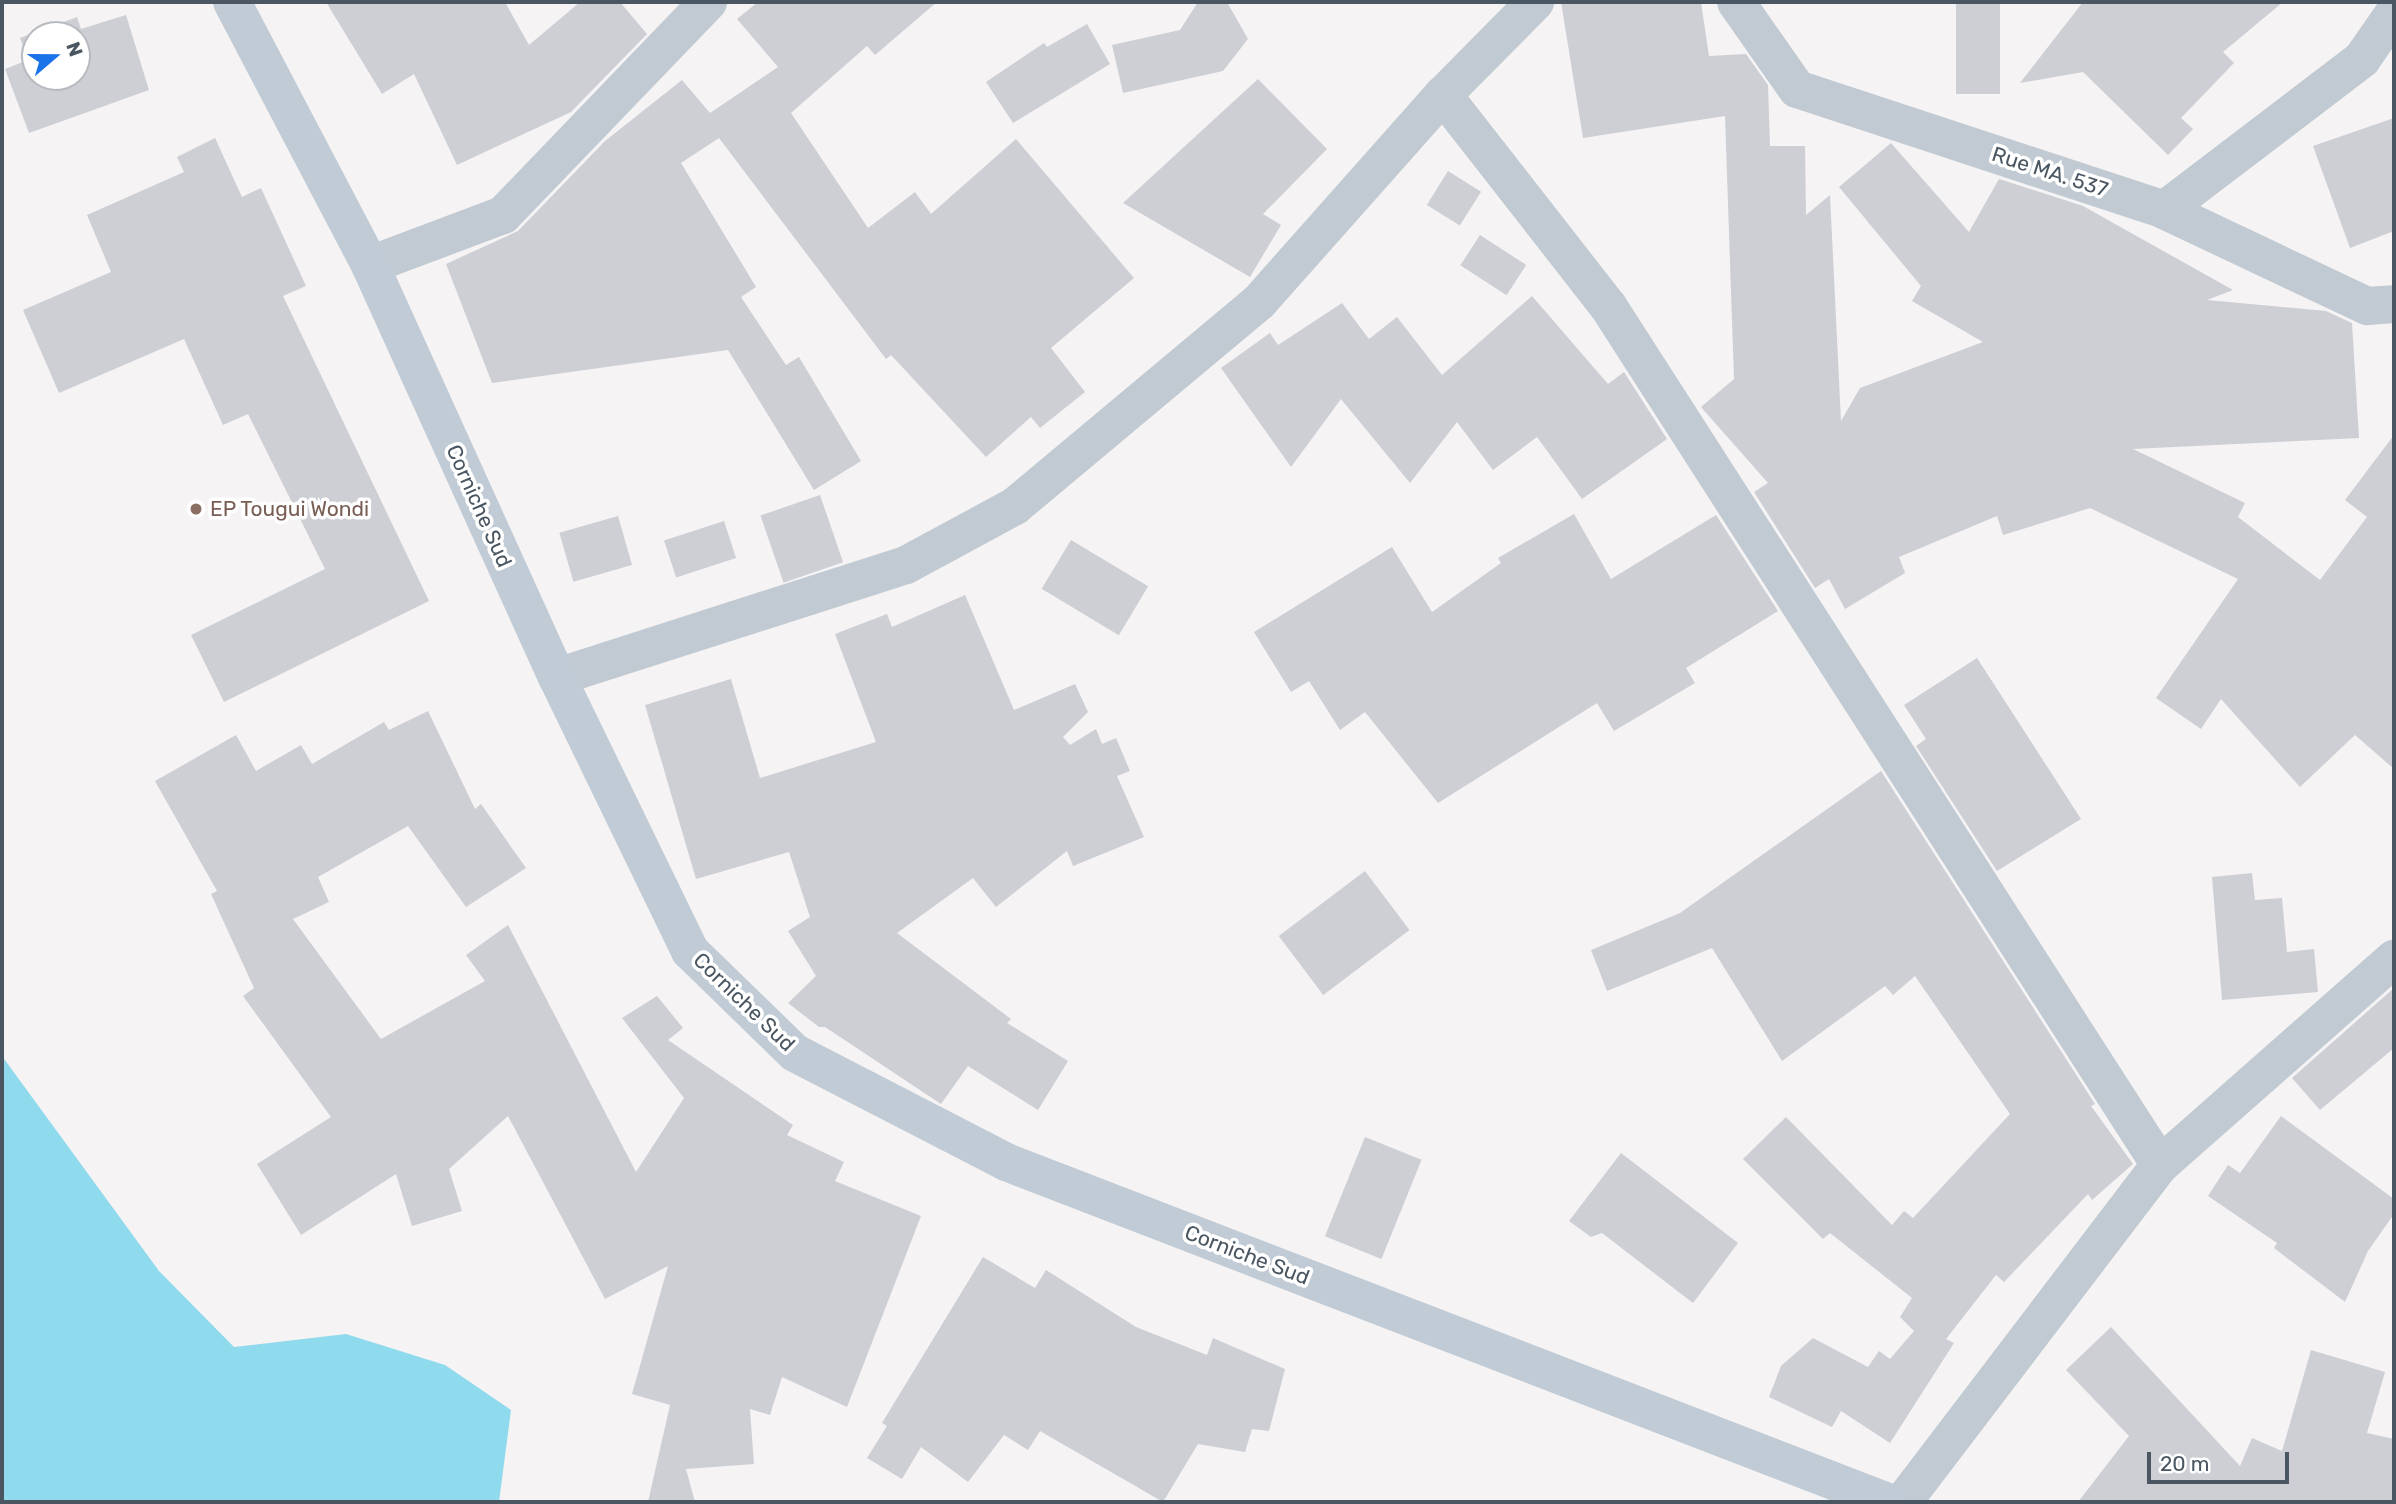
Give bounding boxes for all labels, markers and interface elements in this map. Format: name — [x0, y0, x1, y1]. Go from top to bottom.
north arrow — [21, 21, 91, 91]
text: N — [61, 39, 87, 60]
street label: Rue MA. 537 — [1989, 141, 2111, 203]
street label: Corniche Sud — [441, 441, 517, 571]
place label: EP Tougui Wondi — [210, 496, 370, 522]
marker: EP Tougui Wondi — [188, 501, 204, 517]
street label: Corniche Sud — [688, 947, 800, 1057]
street label: Corniche Sud — [1181, 1220, 1313, 1290]
scale bar — [2151, 1438, 2293, 1482]
text: 20 m — [2160, 1451, 2209, 1476]

